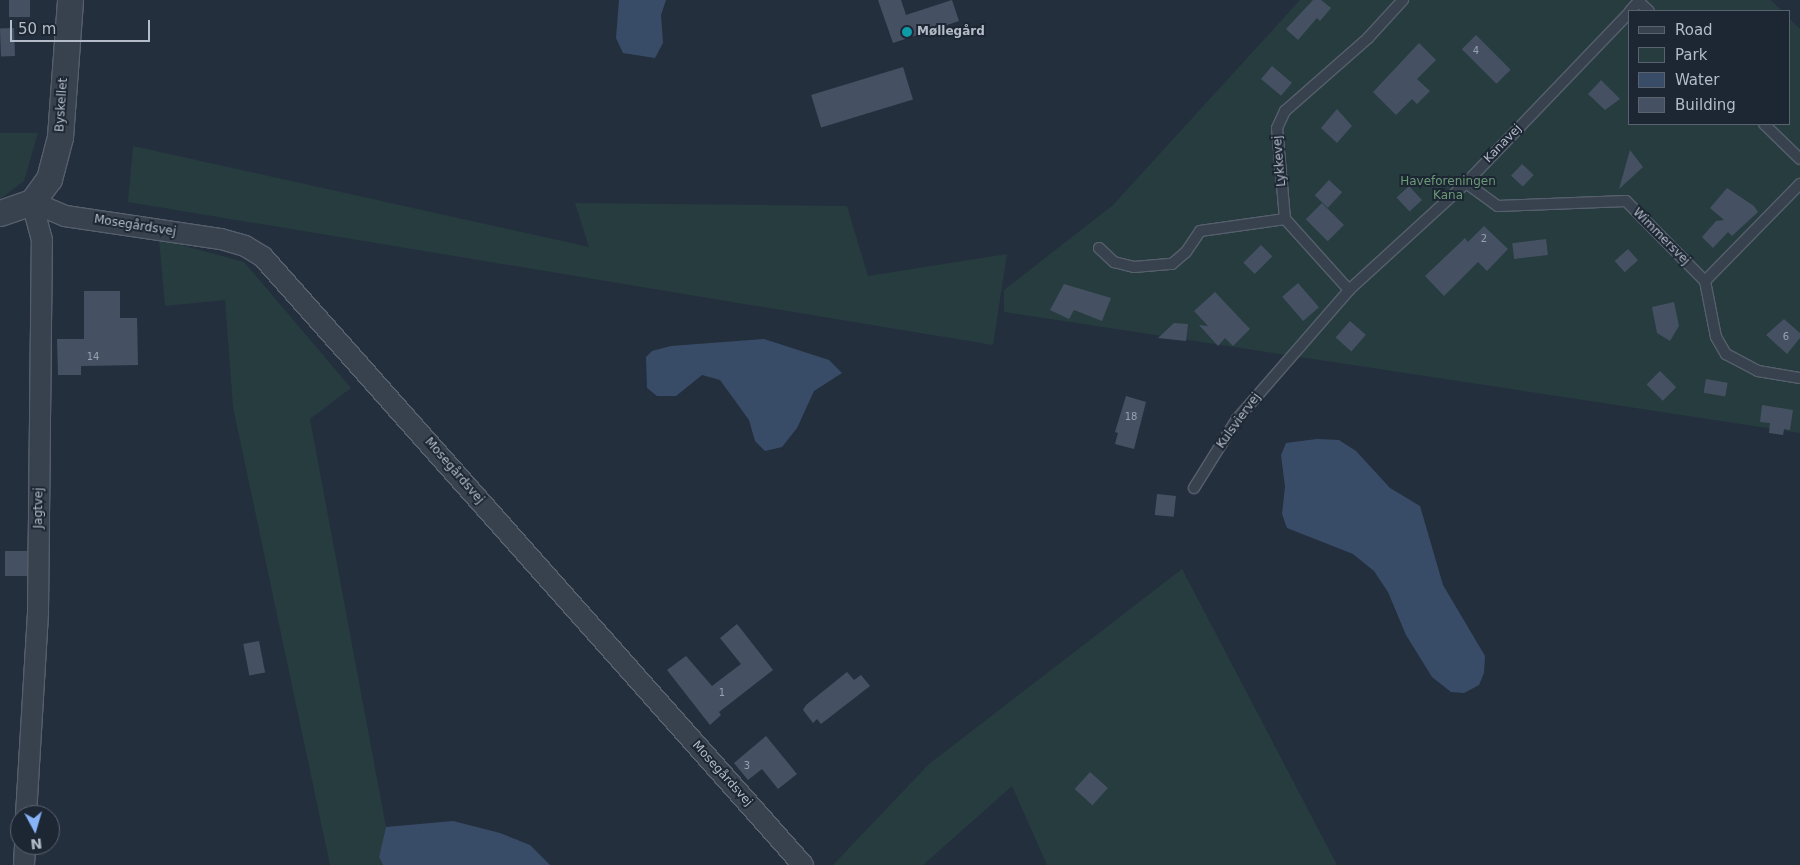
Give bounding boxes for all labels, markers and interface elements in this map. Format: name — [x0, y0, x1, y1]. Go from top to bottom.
scale bar — [12, 10, 152, 42]
legend — [1628, 10, 1790, 125]
text: 50 m — [18, 20, 56, 38]
text: Road — [1675, 21, 1713, 39]
place label: Møllegård — [917, 25, 985, 39]
marker: Møllegård — [901, 26, 913, 38]
house number: 4 — [1473, 45, 1479, 57]
text: Park — [1675, 46, 1707, 64]
text: Water — [1675, 71, 1719, 89]
street label: Byskellet — [53, 77, 71, 133]
text: Building — [1675, 96, 1736, 114]
street label: Kanavej — [1481, 122, 1525, 166]
street label: Lykkevej — [1271, 135, 1289, 187]
park label: Haveforeningen Kana — [1400, 175, 1496, 203]
street label: Wimmersvej — [1629, 205, 1693, 269]
street label: Mosegårdsvej — [93, 212, 177, 240]
house number: 2 — [1481, 233, 1487, 245]
house number: 6 — [1783, 331, 1789, 343]
house number: 14 — [87, 351, 99, 363]
street label: Kulsviervej — [1214, 390, 1264, 452]
house number: 18 — [1125, 411, 1137, 423]
street label: Mosegårdsvej — [421, 435, 487, 507]
street label: Jagtvej — [31, 487, 47, 529]
house number: 1 — [719, 687, 725, 699]
street label: Mosegårdsvej — [689, 738, 755, 810]
house number: 3 — [744, 760, 750, 772]
north arrow — [10, 805, 60, 855]
text: N — [30, 835, 43, 852]

